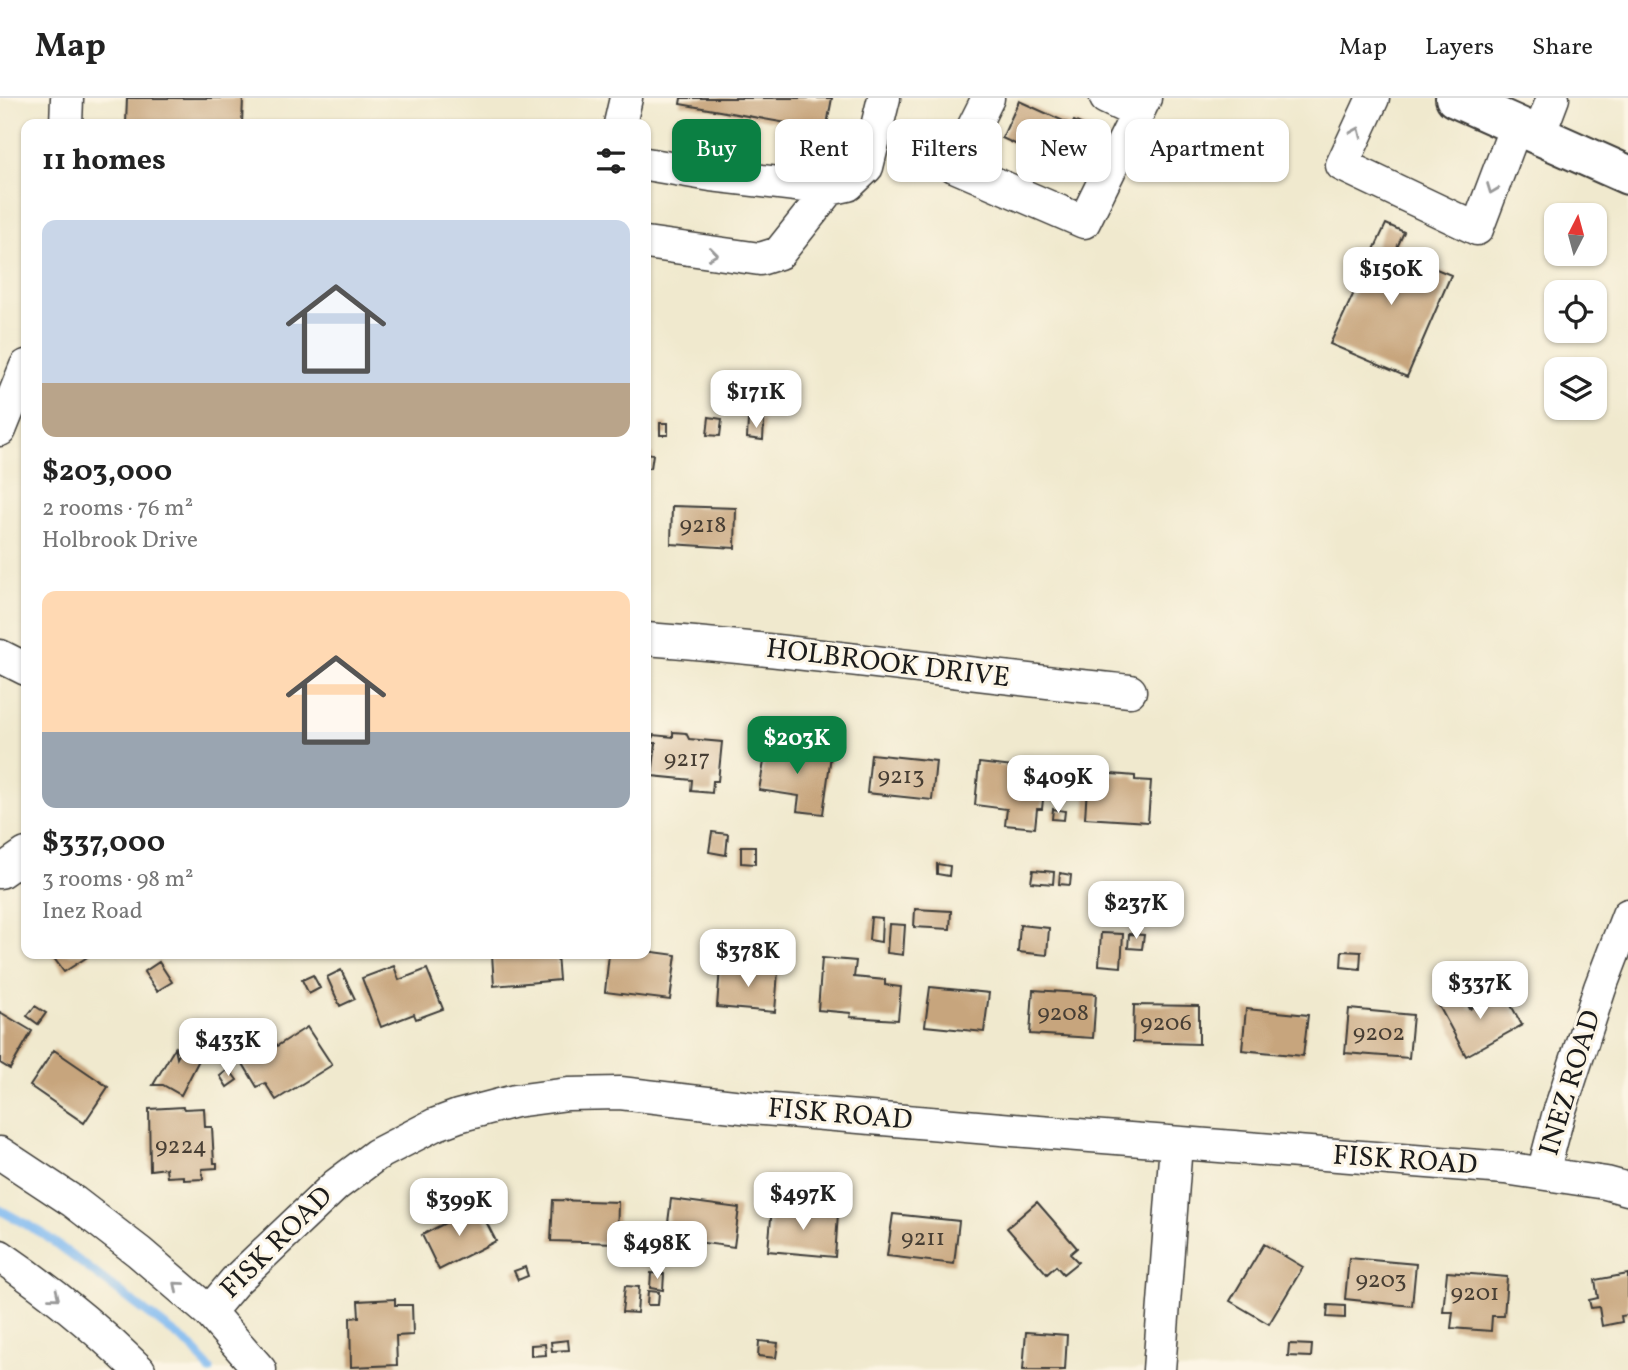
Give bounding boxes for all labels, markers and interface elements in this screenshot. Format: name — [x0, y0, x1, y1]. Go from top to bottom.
text: Map — [35, 25, 106, 71]
text: Map — [1339, 31, 1387, 65]
text: Layers — [1425, 31, 1494, 65]
text: Share — [1532, 31, 1593, 65]
chip: Buy — [672, 119, 761, 182]
chip: Rent — [775, 119, 873, 182]
chip: Filters — [887, 119, 1002, 182]
chip: New — [1016, 119, 1111, 182]
chip: Apartment — [1125, 119, 1289, 182]
one-way arrow — [1349, 127, 1363, 139]
text: 11 homes — [42, 140, 166, 182]
icon: filters — [592, 142, 630, 180]
one-way arrow — [1486, 183, 1500, 195]
north arrow — [1544, 203, 1606, 266]
map controls — [1544, 203, 1607, 420]
one-way arrow — [707, 246, 719, 261]
pin: $150K — [1342, 248, 1440, 307]
text: $150K — [1359, 254, 1423, 286]
icon: home — [273, 266, 399, 392]
button: locate — [1544, 280, 1607, 343]
button: layers — [1544, 357, 1607, 420]
pin: $171K — [707, 370, 805, 430]
text: $171K — [727, 377, 785, 409]
text: $203,000 — [42, 451, 172, 493]
text: 2 rooms · 76 m² — [42, 493, 193, 525]
house number: 9218 — [680, 509, 726, 543]
text: Holbrook Drive — [42, 525, 198, 557]
street label: HOLBROOK DRIVE — [764, 630, 1012, 698]
icon: home — [273, 637, 399, 763]
pin: $203K — [748, 716, 846, 776]
text: $203K — [764, 723, 830, 755]
house number: 9217 — [664, 743, 710, 777]
pin: $409K — [1009, 756, 1107, 815]
house number: 9213 — [878, 760, 924, 794]
text: $409K — [1023, 762, 1093, 794]
text: $337,000 — [42, 822, 165, 864]
text: 3 rooms · 98 m² — [42, 864, 194, 896]
pin: $237K — [1087, 882, 1185, 941]
text: $237K — [1104, 888, 1168, 920]
text: Inez Road — [42, 896, 143, 928]
pin: $378K — [699, 930, 797, 989]
text: $378K — [716, 936, 780, 968]
pin: $337K — [1431, 962, 1529, 1021]
text: $337K — [1448, 968, 1512, 1000]
house number: 9208 — [1037, 997, 1089, 1031]
street label: INEZ ROAD — [1530, 1006, 1612, 1160]
house number: 9206 — [1140, 1007, 1192, 1041]
house number: 9202 — [1353, 1017, 1405, 1051]
pin: $433K — [179, 1018, 277, 1078]
text: $433K — [195, 1025, 261, 1057]
street label: FISK ROAD — [766, 1089, 914, 1141]
house number: 9224 — [155, 1130, 207, 1164]
street label: FISK ROAD — [1331, 1136, 1479, 1186]
pin: $497K — [754, 1172, 852, 1232]
street label: FISK ROAD — [212, 1178, 342, 1308]
pin: $399K — [410, 1178, 508, 1238]
text: $497K — [770, 1179, 836, 1211]
text: $399K — [426, 1185, 492, 1217]
pin: $498K — [608, 1222, 706, 1281]
house number: 9211 — [901, 1222, 945, 1256]
text: $498K — [623, 1228, 691, 1260]
house number: 9203 — [1355, 1264, 1407, 1298]
house number: 9201 — [1451, 1277, 1499, 1311]
one-way arrow — [174, 1282, 187, 1294]
one-way arrow — [47, 1288, 60, 1300]

